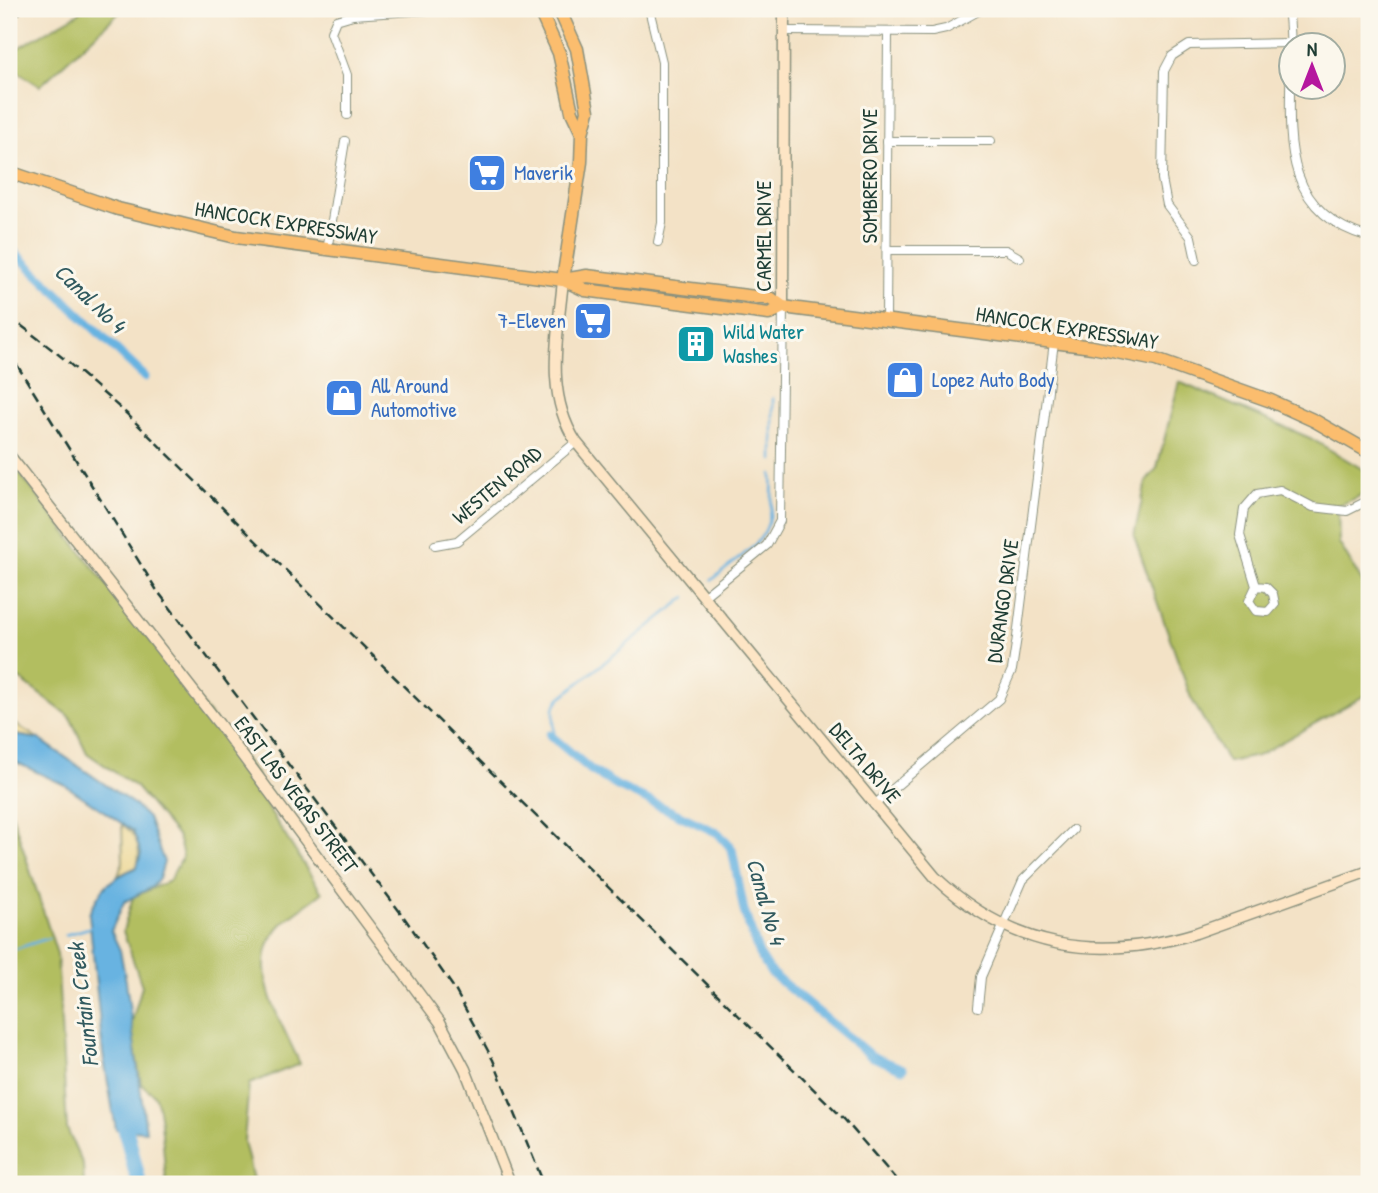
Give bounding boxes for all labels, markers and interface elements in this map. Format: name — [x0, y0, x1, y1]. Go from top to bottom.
north arrow — [1276, 32, 1346, 102]
text: N — [1307, 36, 1317, 62]
street label: SOMBRERO DRIVE — [855, 109, 884, 243]
supermarket icon: Maverik — [466, 152, 508, 194]
place label: Maverik — [514, 158, 573, 187]
street label: CARMEL DRIVE — [749, 180, 778, 292]
street label: HANCOCK EXPRESSWAY — [193, 194, 380, 251]
water label: Canal No 4 — [48, 256, 134, 341]
street label: HANCOCK EXPRESSWAY — [974, 299, 1161, 356]
supermarket icon: 7-Eleven — [572, 300, 614, 342]
place label: 7-Eleven — [498, 306, 566, 335]
place label: Wild Water Washes — [723, 317, 804, 370]
building icon: Wild Water Washes — [675, 323, 717, 365]
shop icon: Lopez Auto Body — [884, 359, 926, 401]
place label: Lopez Auto Body — [932, 365, 1055, 394]
place label: All Around Automotive — [371, 371, 457, 424]
shop icon: All Around Automotive — [323, 377, 365, 419]
street label: WESTEN ROAD — [446, 439, 548, 531]
street label: DURANGO DRIVE — [979, 537, 1026, 665]
street label: EAST LAS VEGAS STREET — [228, 710, 366, 880]
street label: DELTA DRIVE — [823, 716, 908, 809]
water label: Canal No 4 — [739, 854, 794, 950]
water label: Fountain Creek — [59, 939, 105, 1069]

